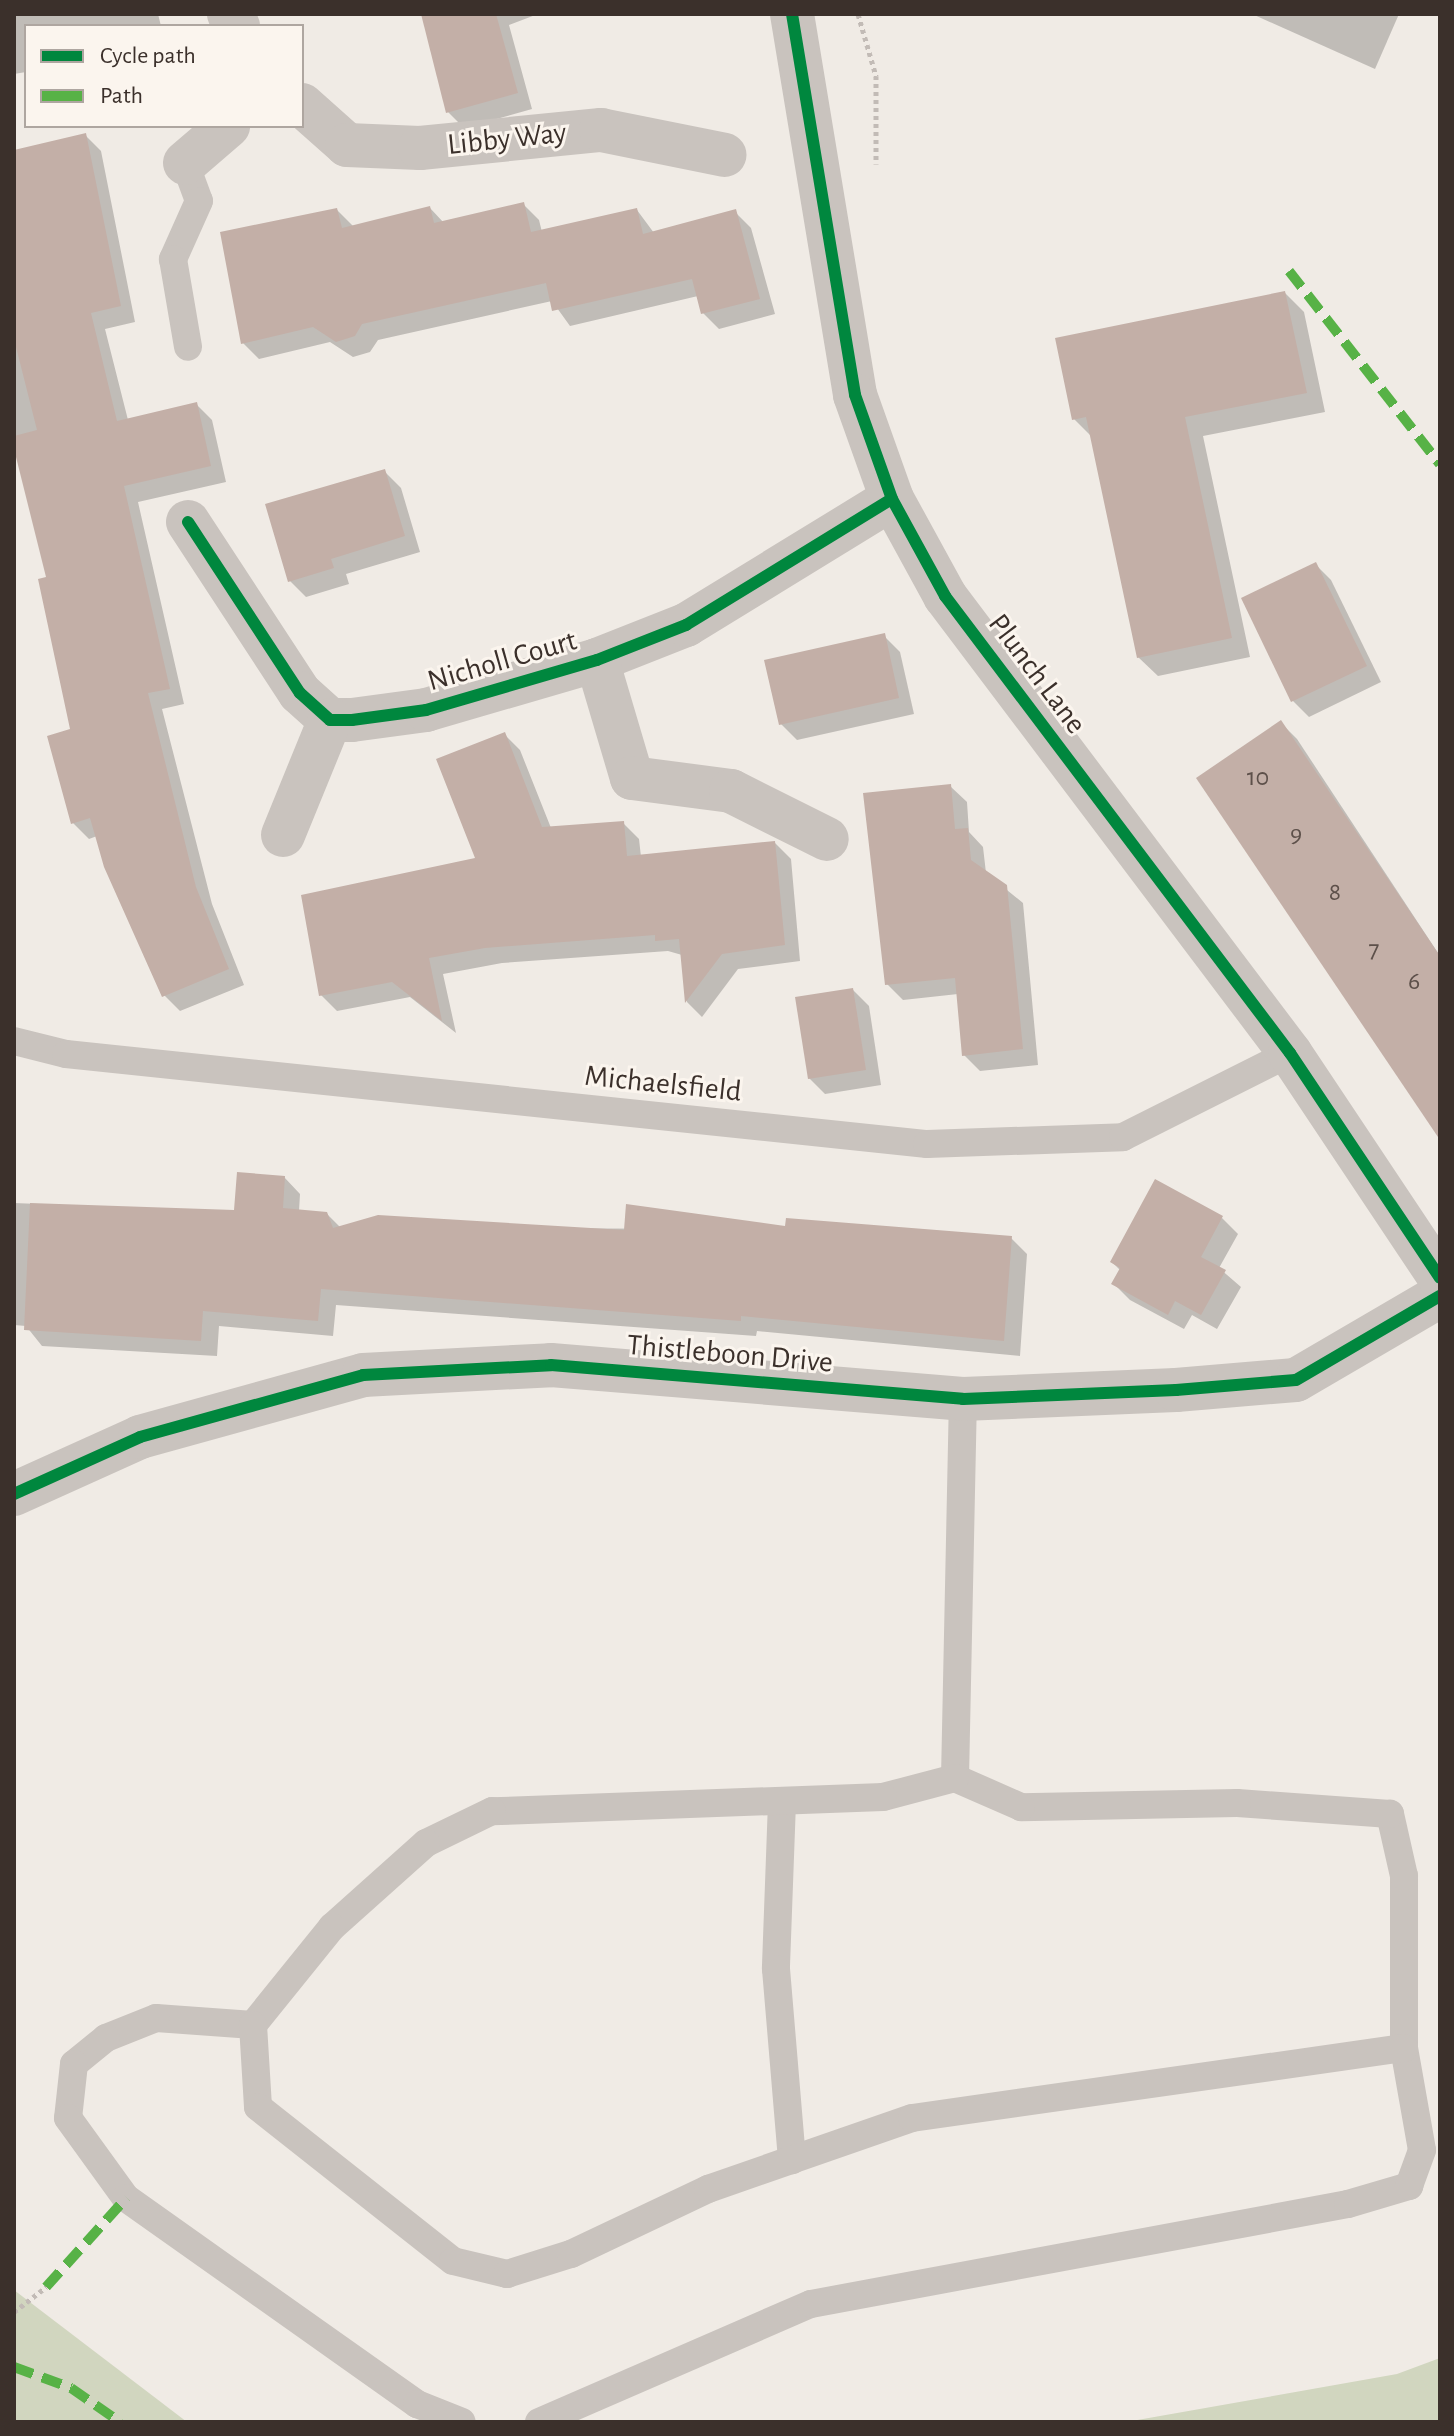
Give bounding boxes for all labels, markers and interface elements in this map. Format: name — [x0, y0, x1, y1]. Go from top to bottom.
legend — [24, 24, 304, 128]
text: Cycle path — [100, 44, 196, 68]
text: Path — [100, 84, 143, 108]
street label: Libby Way — [446, 115, 568, 163]
street label: Plunch Lane — [980, 607, 1094, 741]
street label: Nicholl Court — [423, 623, 581, 699]
house number: 10 — [1247, 762, 1269, 794]
house number: 9 — [1290, 819, 1302, 851]
house number: 8 — [1329, 877, 1341, 909]
house number: 7 — [1369, 934, 1379, 966]
house number: 6 — [1408, 966, 1420, 998]
street label: Michaelsfield — [583, 1058, 743, 1110]
street label: Thistleboon Drive — [626, 1327, 834, 1381]

